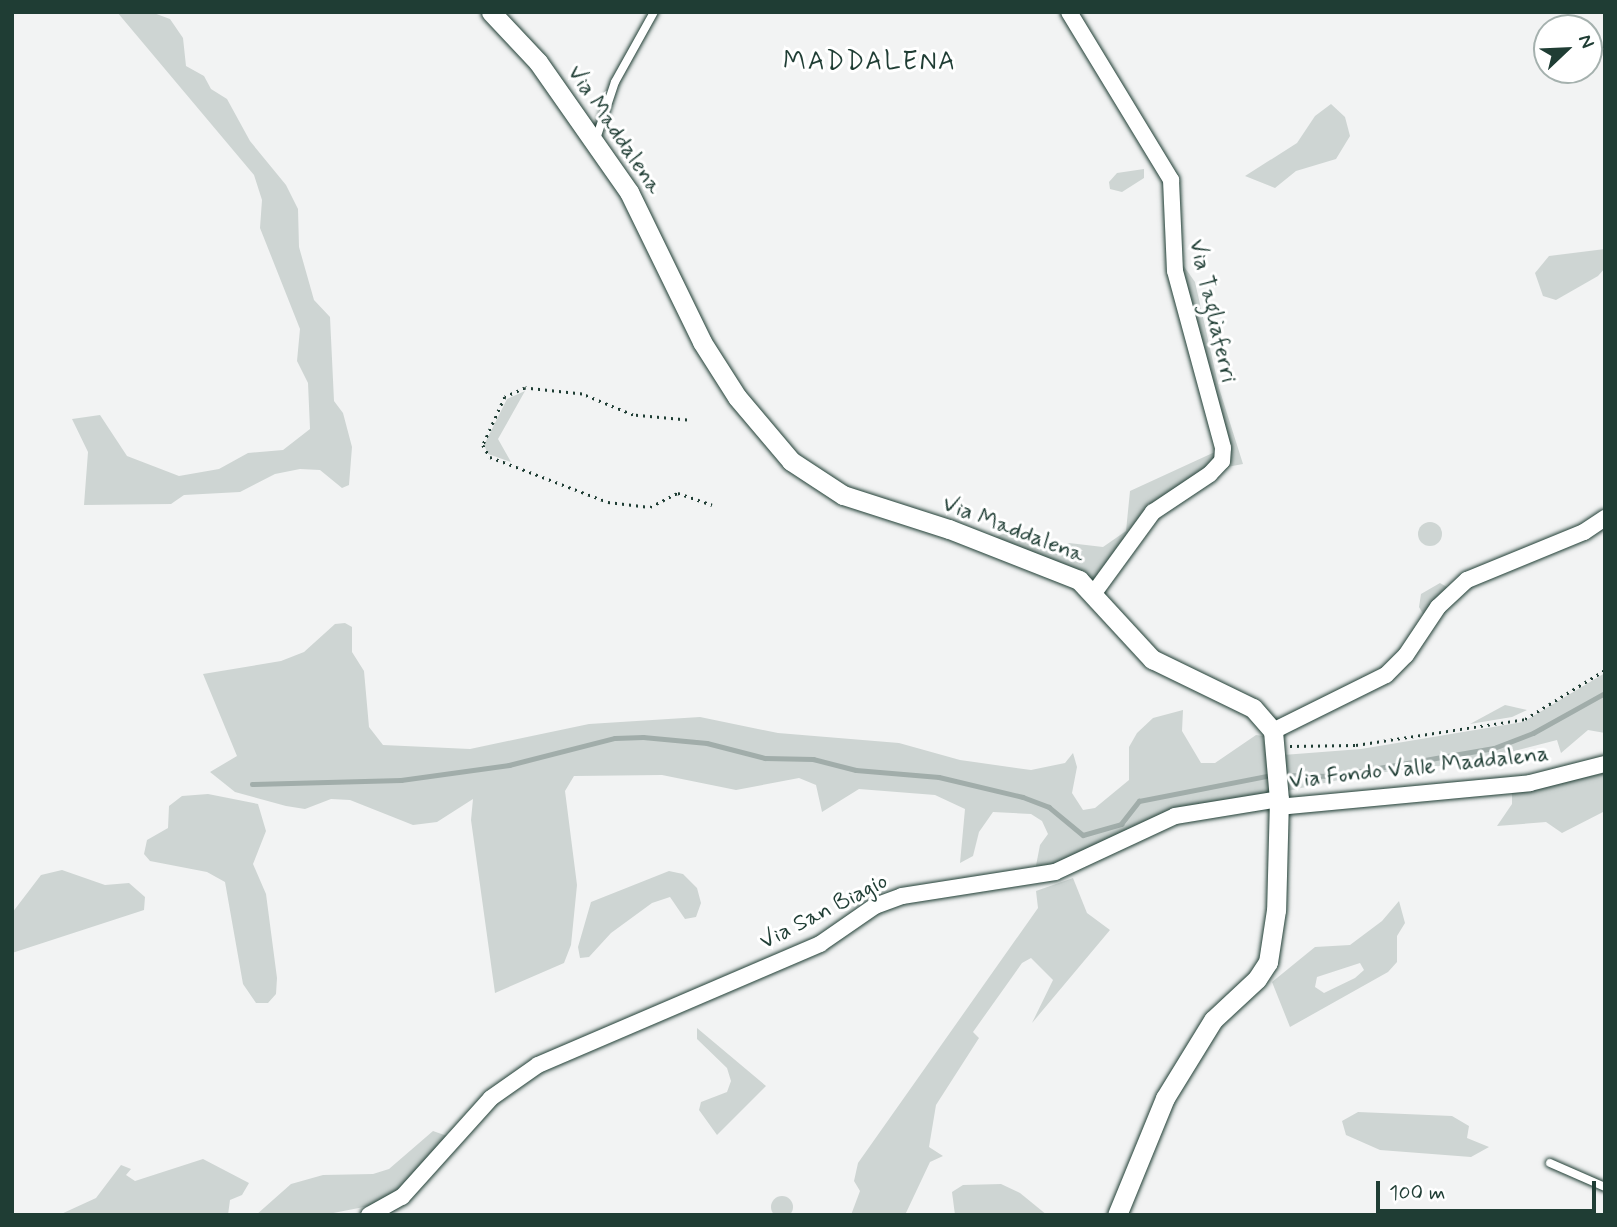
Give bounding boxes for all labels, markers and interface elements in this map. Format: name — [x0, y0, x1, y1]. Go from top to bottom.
north arrow — [1533, 14, 1603, 84]
text: N — [1572, 31, 1600, 52]
district label: MADDALENA — [785, 47, 955, 79]
street label: Via Maddalena — [562, 62, 666, 198]
street label: Via Tagliaferri — [1183, 239, 1241, 383]
street label: Via Maddalena — [940, 491, 1086, 569]
street label: Via Fondo Valle Maddalena — [1288, 741, 1550, 795]
street label: Via San Biagio — [756, 868, 892, 956]
scale bar — [1379, 1168, 1600, 1212]
text: 100 m — [1389, 1179, 1445, 1207]

